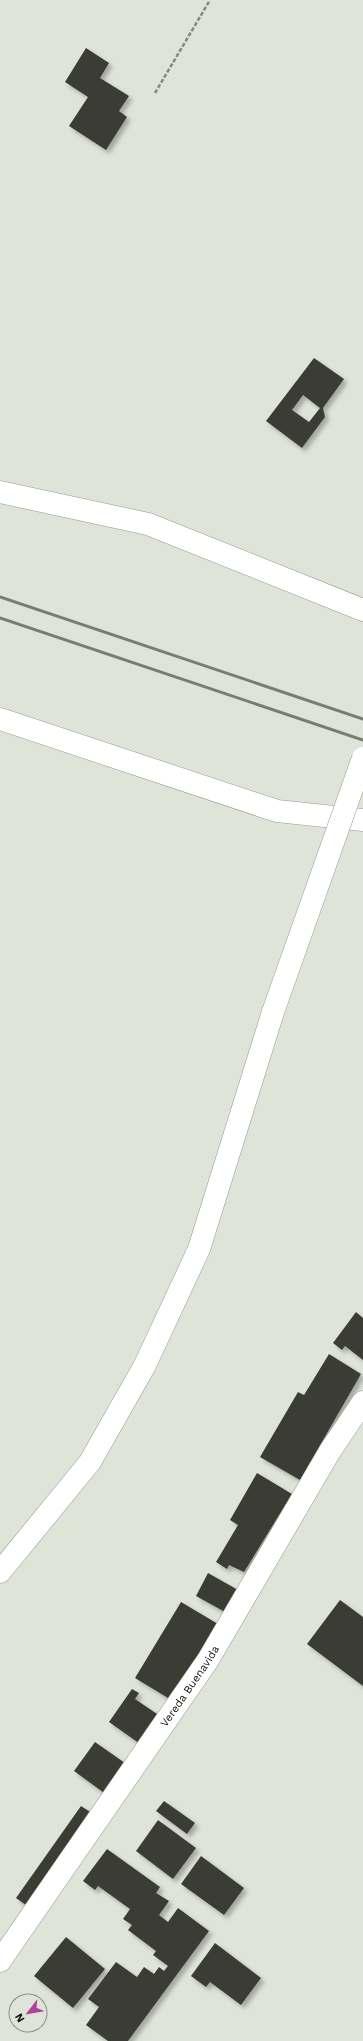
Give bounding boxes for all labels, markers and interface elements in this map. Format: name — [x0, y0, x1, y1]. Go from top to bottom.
street label: Vereda Buenavida — [158, 1643, 222, 1729]
north arrow — [8, 1993, 48, 2033]
text: N — [12, 2011, 28, 2025]

